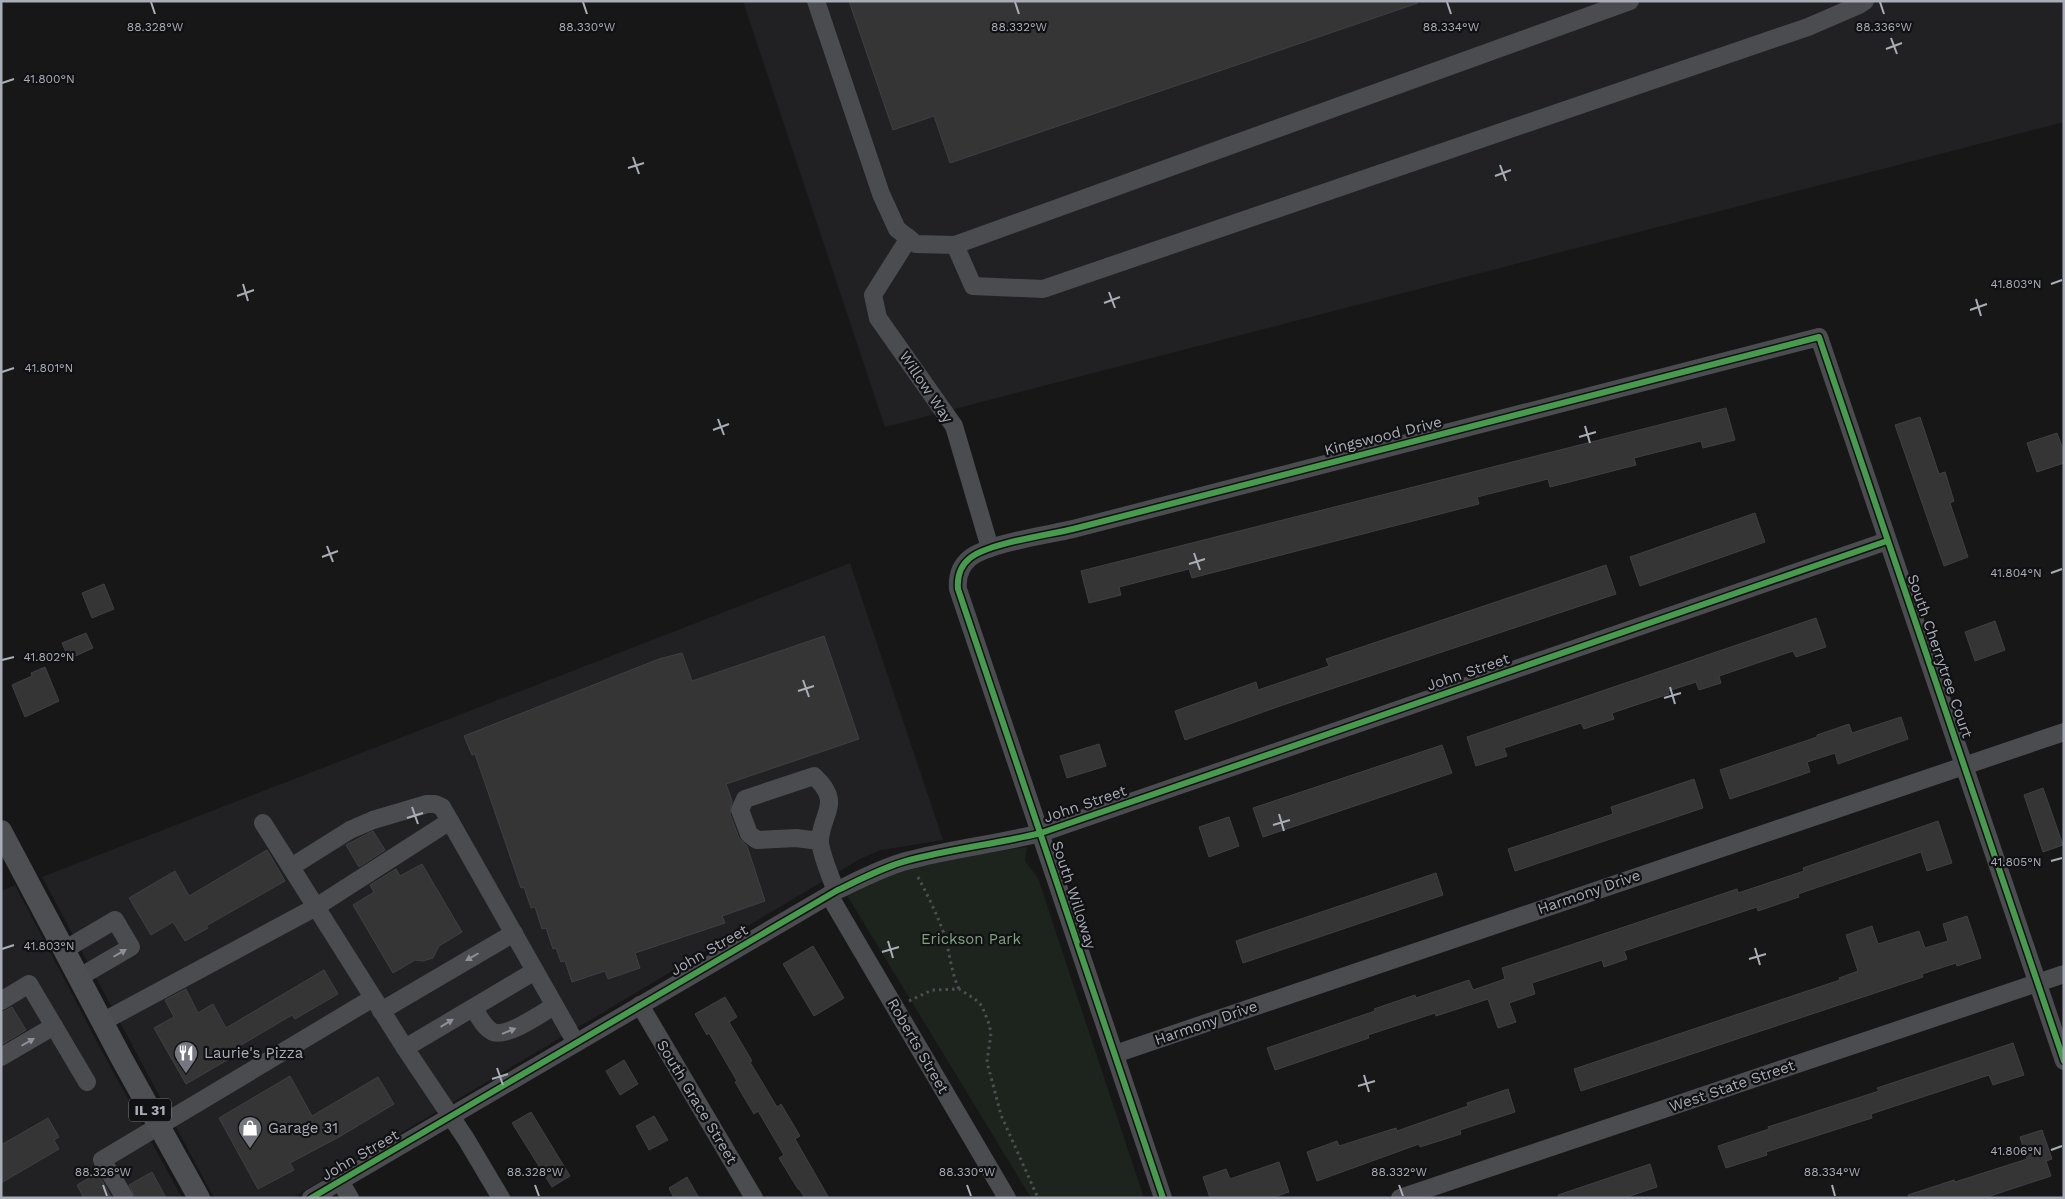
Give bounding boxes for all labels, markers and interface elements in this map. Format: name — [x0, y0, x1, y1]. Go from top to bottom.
text: 88.328°W — [127, 20, 184, 34]
text: 88.330°W — [559, 20, 616, 34]
text: 88.332°W — [991, 20, 1047, 34]
text: 88.334°W — [1423, 20, 1480, 34]
text: 88.336°W — [1856, 20, 1913, 34]
text: 41.800°N — [23, 72, 75, 86]
text: 41.803°N — [1991, 277, 2041, 291]
street label: Willow Way — [895, 348, 957, 427]
text: 41.801°N — [25, 361, 73, 375]
street label: Kingswood Drive — [1322, 413, 1444, 459]
text: 41.804°N — [1990, 566, 2042, 580]
street label: South Cherrytree Court — [1904, 572, 1977, 741]
street label: John Street — [1424, 649, 1512, 695]
text: 41.802°N — [23, 650, 75, 664]
street label: John Street — [1041, 781, 1129, 827]
street label: South Willoway — [1048, 839, 1100, 952]
text: 41.805°N — [1990, 855, 2042, 869]
street label: Harmony Drive — [1535, 866, 1643, 918]
street label: John Street — [667, 920, 751, 979]
park label: Erickson Park — [921, 930, 1021, 948]
text: 41.803°N — [24, 939, 74, 953]
one-way arrow — [114, 949, 127, 958]
one-way arrow — [466, 953, 479, 962]
street label: Roberts Street — [883, 995, 953, 1097]
street label: Harmony Drive — [1152, 997, 1260, 1049]
one-way arrow — [440, 1019, 454, 1028]
one-way arrow — [502, 1026, 516, 1034]
one-way arrow — [21, 1037, 34, 1046]
street label: South Grace Street — [653, 1037, 741, 1168]
restaurant icon: Laurie's Pizza — [173, 1040, 199, 1074]
place label: Laurie's Pizza — [204, 1044, 304, 1062]
street label: West State Street — [1667, 1056, 1798, 1116]
road number: IL 31 — [129, 1098, 171, 1122]
shop icon: Garage 31 — [237, 1115, 263, 1149]
place label: Garage 31 — [268, 1119, 338, 1137]
street label: John Street — [318, 1125, 402, 1184]
text: 41.806°N — [1990, 1144, 2042, 1158]
text: 88.326°W — [75, 1165, 132, 1179]
text: 88.328°W — [507, 1165, 564, 1179]
text: 88.330°W — [939, 1165, 996, 1179]
text: 88.332°W — [1371, 1165, 1427, 1179]
text: 88.334°W — [1804, 1165, 1861, 1179]

